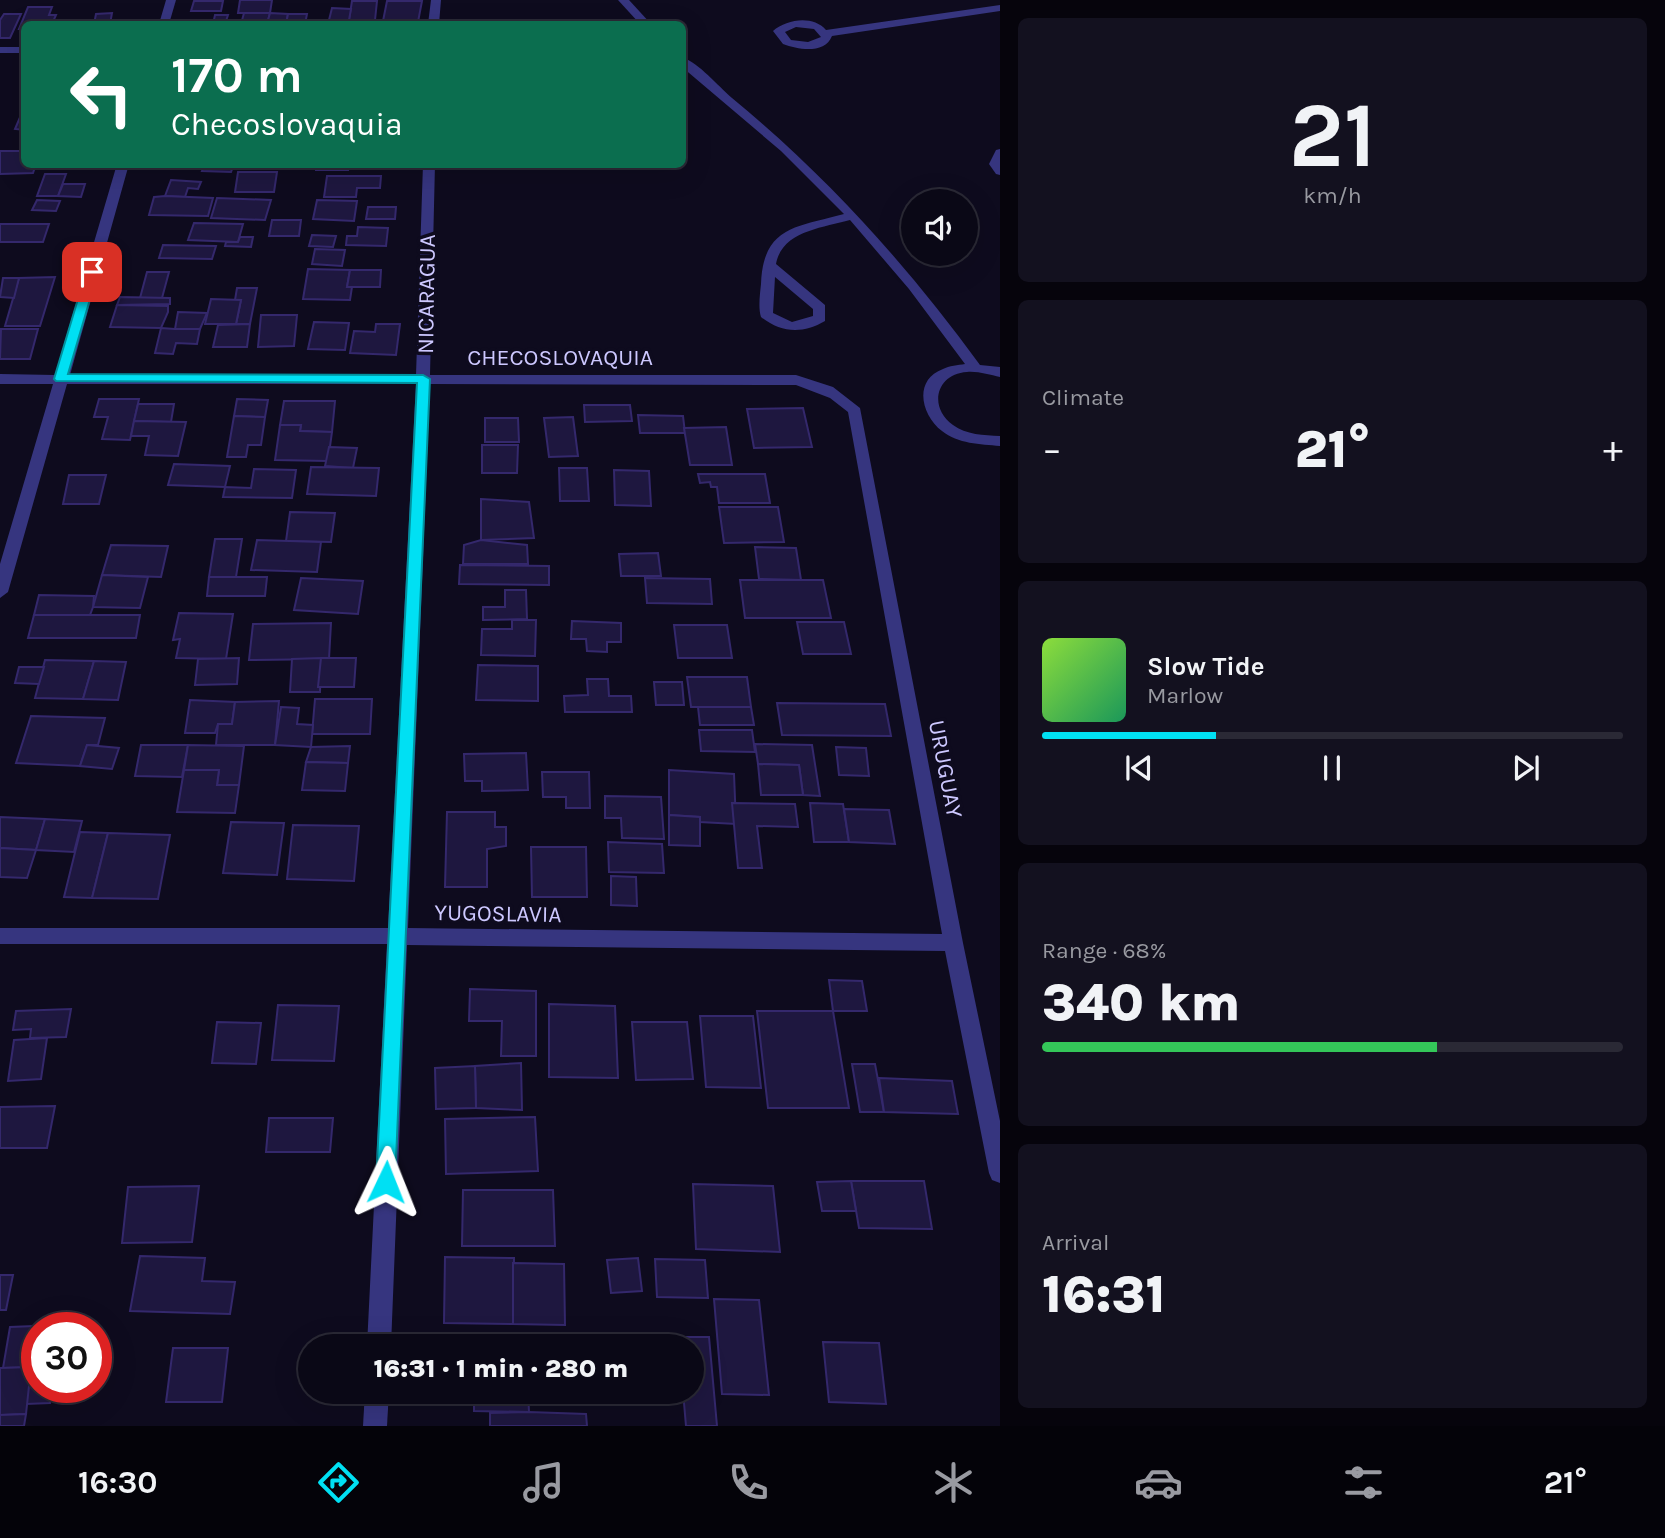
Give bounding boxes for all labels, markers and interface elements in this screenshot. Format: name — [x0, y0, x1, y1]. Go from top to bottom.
text: 170 m — [171, 47, 303, 104]
icon: left — [56, 49, 147, 140]
text: 21 — [1289, 83, 1376, 189]
text: Checoslovaquia — [171, 106, 403, 143]
text: km/h — [1303, 182, 1362, 209]
map controls — [901, 189, 978, 266]
button: sound — [901, 189, 978, 266]
street label: NICARAGUA — [412, 234, 441, 354]
pin — [62, 242, 122, 302]
icon: arrive — [73, 253, 111, 291]
street label: CHECOSLOVAQUIA — [467, 344, 653, 371]
text: Climate — [1042, 384, 1124, 411]
text: 21° — [1295, 419, 1370, 480]
text: − — [1042, 427, 1062, 472]
text: + — [1603, 427, 1623, 472]
text: Slow Tide — [1147, 651, 1265, 682]
text: Marlow — [1147, 682, 1223, 709]
street label: URUGUAY — [923, 718, 968, 821]
icon: previous — [1120, 749, 1158, 787]
icon: pause — [1313, 749, 1351, 787]
icon: next — [1507, 749, 1545, 787]
street label: YUGOSLAVIA — [434, 899, 562, 928]
text: Range · 68% — [1042, 937, 1166, 964]
text: 340 km — [1042, 972, 1240, 1033]
position arrow — [349, 1145, 423, 1219]
text: Arrival — [1042, 1229, 1109, 1256]
text: 16:31 — [1042, 1264, 1166, 1325]
speed limit sign: 30 — [21, 1312, 112, 1403]
text: 16:31 · 1 min · 280 m — [374, 1353, 628, 1384]
icon: directions — [314, 1458, 363, 1507]
icon: music — [519, 1458, 568, 1507]
icon: phone — [724, 1458, 773, 1507]
icon: climate — [929, 1458, 978, 1507]
icon: car — [1134, 1458, 1183, 1507]
icon: filters — [1339, 1458, 1388, 1507]
text: 16:30 — [78, 1464, 158, 1501]
text: 21° — [1544, 1464, 1587, 1501]

